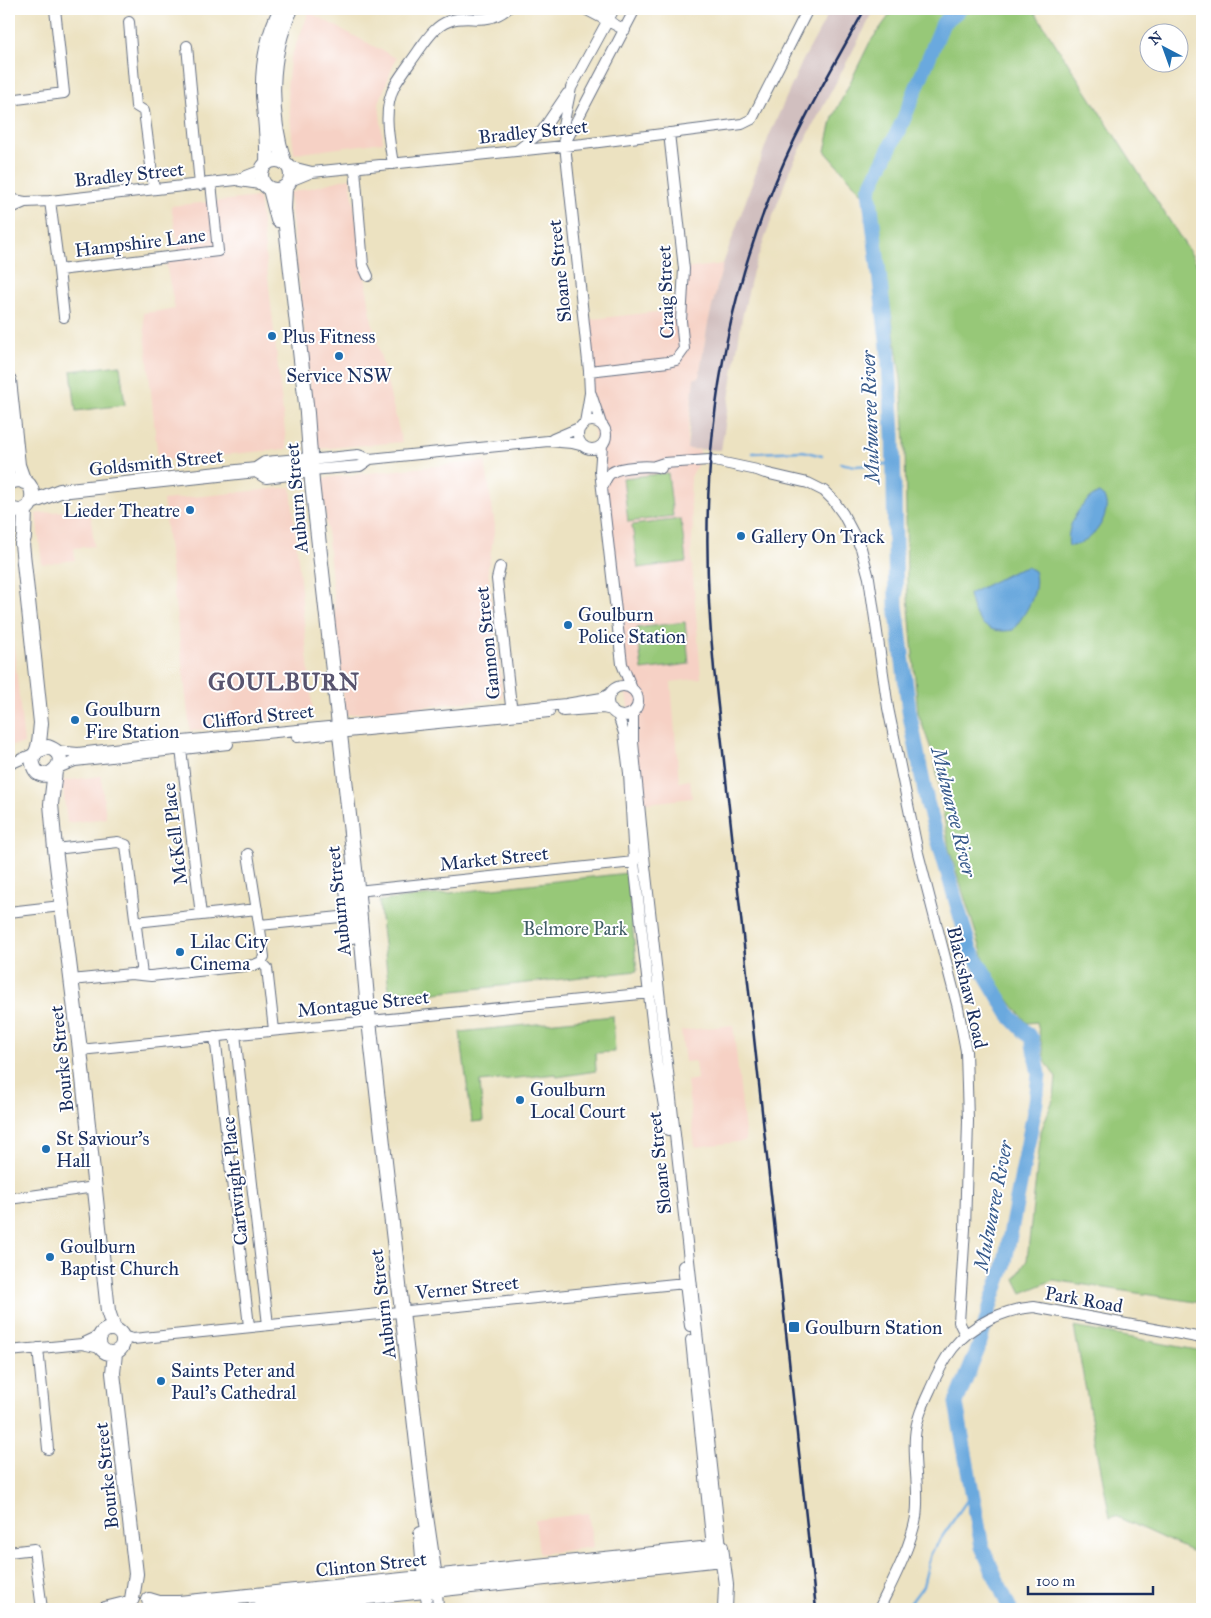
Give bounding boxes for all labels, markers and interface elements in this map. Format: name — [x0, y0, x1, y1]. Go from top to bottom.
north arrow — [1138, 22, 1188, 72]
text: N — [1146, 28, 1166, 49]
street label: Bradley Street — [477, 114, 589, 149]
street label: Bradley Street — [73, 157, 185, 192]
street label: Sloane Street — [543, 218, 576, 323]
street label: Hampshire Lane — [73, 223, 207, 262]
street label: Craig Street — [652, 245, 680, 339]
place label: Plus Fitness — [282, 325, 375, 348]
marker: Plus Fitness — [266, 330, 278, 342]
water label: Mulwaree River — [856, 349, 884, 486]
marker: Service NSW — [333, 350, 345, 362]
place label: Service NSW — [286, 364, 393, 387]
street label: Auburn Street — [280, 442, 313, 555]
street label: Goldsmith Street — [88, 444, 225, 481]
place label: Lieder Theatre — [63, 499, 180, 522]
marker: Lieder Theatre — [184, 504, 196, 516]
place label: Gallery On Track — [751, 525, 885, 548]
marker: Gallery On Track — [735, 530, 747, 542]
street label: Gannon Street — [470, 585, 505, 701]
place label: Goulburn Police Station — [578, 603, 686, 648]
marker: Goulburn Police Station — [562, 619, 574, 631]
district label: GOULBURN — [208, 667, 360, 697]
place label: Goulburn Fire Station — [85, 698, 179, 743]
street label: Clifford Street — [201, 699, 315, 734]
marker: Goulburn Fire Station — [69, 714, 81, 726]
water label: Mulwaree River — [926, 743, 982, 881]
street label: McKell Place — [157, 781, 192, 886]
street label: Market Street — [439, 841, 550, 876]
street label: Auburn Street — [321, 844, 356, 958]
park label: Belmore Park — [523, 917, 627, 940]
street label: Blackshaw Road — [942, 924, 993, 1051]
place label: Lilac City Cinema — [190, 930, 269, 975]
marker: Lilac City Cinema — [174, 946, 186, 958]
street label: Montague Street — [296, 985, 430, 1023]
street label: Bourke Street — [44, 1004, 79, 1113]
place label: Goulburn Local Court — [530, 1078, 626, 1123]
marker: Goulburn Local Court — [514, 1094, 526, 1106]
street label: Sloane Street — [643, 1110, 676, 1215]
street label: Cartwright Place — [216, 1115, 254, 1247]
place label: St Saviour's Hall — [56, 1127, 150, 1172]
water label: Mulwaree River — [968, 1137, 1018, 1275]
marker: St Saviour's Hall — [40, 1143, 52, 1155]
place label: Goulburn Baptist Church — [60, 1235, 179, 1280]
street label: Auburn Street — [364, 1247, 401, 1361]
marker: Goulburn Baptist Church — [44, 1251, 56, 1263]
street label: Verner Street — [413, 1271, 520, 1304]
street label: Park Road — [1043, 1281, 1125, 1318]
place label: Goulburn Station — [805, 1316, 942, 1339]
marker: Goulburn Station — [787, 1320, 801, 1334]
place label: Saints Peter and Paul's Cathedral — [171, 1359, 297, 1404]
marker: Saints Peter and Paul's Cathedral — [155, 1375, 167, 1387]
street label: Bourke Street — [89, 1421, 124, 1530]
street label: Clinton Street — [314, 1547, 428, 1582]
scale bar — [1028, 1563, 1154, 1595]
text: 100 m — [1036, 1572, 1076, 1590]

